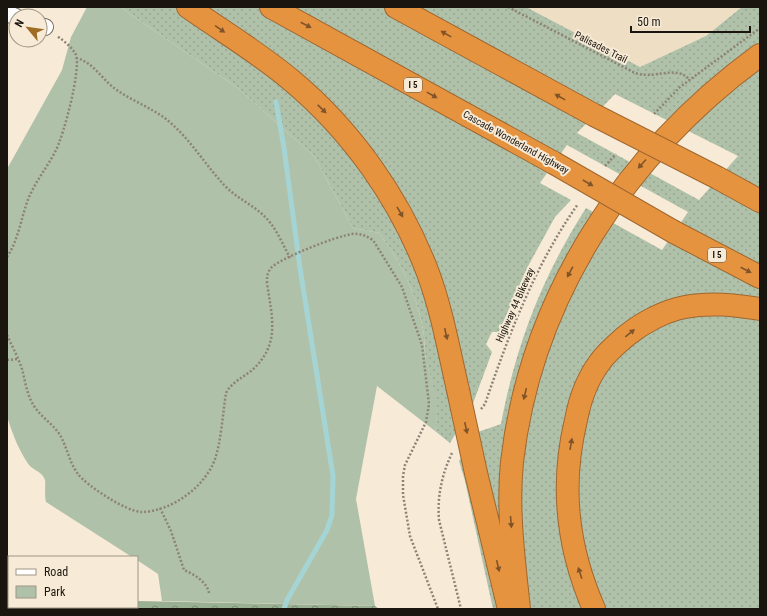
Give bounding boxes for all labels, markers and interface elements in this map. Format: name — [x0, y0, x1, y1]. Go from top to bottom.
north arrow — [8, 8, 48, 48]
scale bar — [631, 8, 750, 34]
text: 50 m — [637, 15, 661, 29]
text: N — [12, 17, 27, 29]
one-way arrow — [300, 22, 311, 29]
one-way arrow — [215, 25, 225, 33]
street label: Palisades Trail — [573, 29, 629, 65]
one-way arrow — [440, 31, 452, 38]
road number: I 5 — [404, 78, 422, 92]
one-way arrow — [426, 92, 437, 99]
one-way arrow — [554, 93, 566, 100]
one-way arrow — [317, 104, 327, 114]
street label: Cascade Wonderland Highway — [461, 108, 571, 176]
one-way arrow — [638, 160, 647, 169]
one-way arrow — [582, 179, 594, 186]
one-way arrow — [397, 207, 404, 218]
road number: I 5 — [708, 248, 726, 262]
street label: Highway 44 Bikeway — [494, 266, 536, 344]
one-way arrow — [566, 266, 573, 278]
one-way arrow — [740, 267, 751, 273]
one-way arrow — [443, 328, 449, 340]
one-way arrow — [625, 329, 635, 338]
one-way arrow — [521, 387, 527, 400]
one-way arrow — [464, 422, 470, 434]
one-way arrow — [568, 438, 574, 450]
one-way arrow — [508, 516, 515, 528]
legend — [8, 556, 138, 608]
one-way arrow — [495, 560, 501, 572]
text: Road — [44, 565, 68, 579]
one-way arrow — [577, 566, 583, 578]
text: Park — [44, 585, 66, 599]

